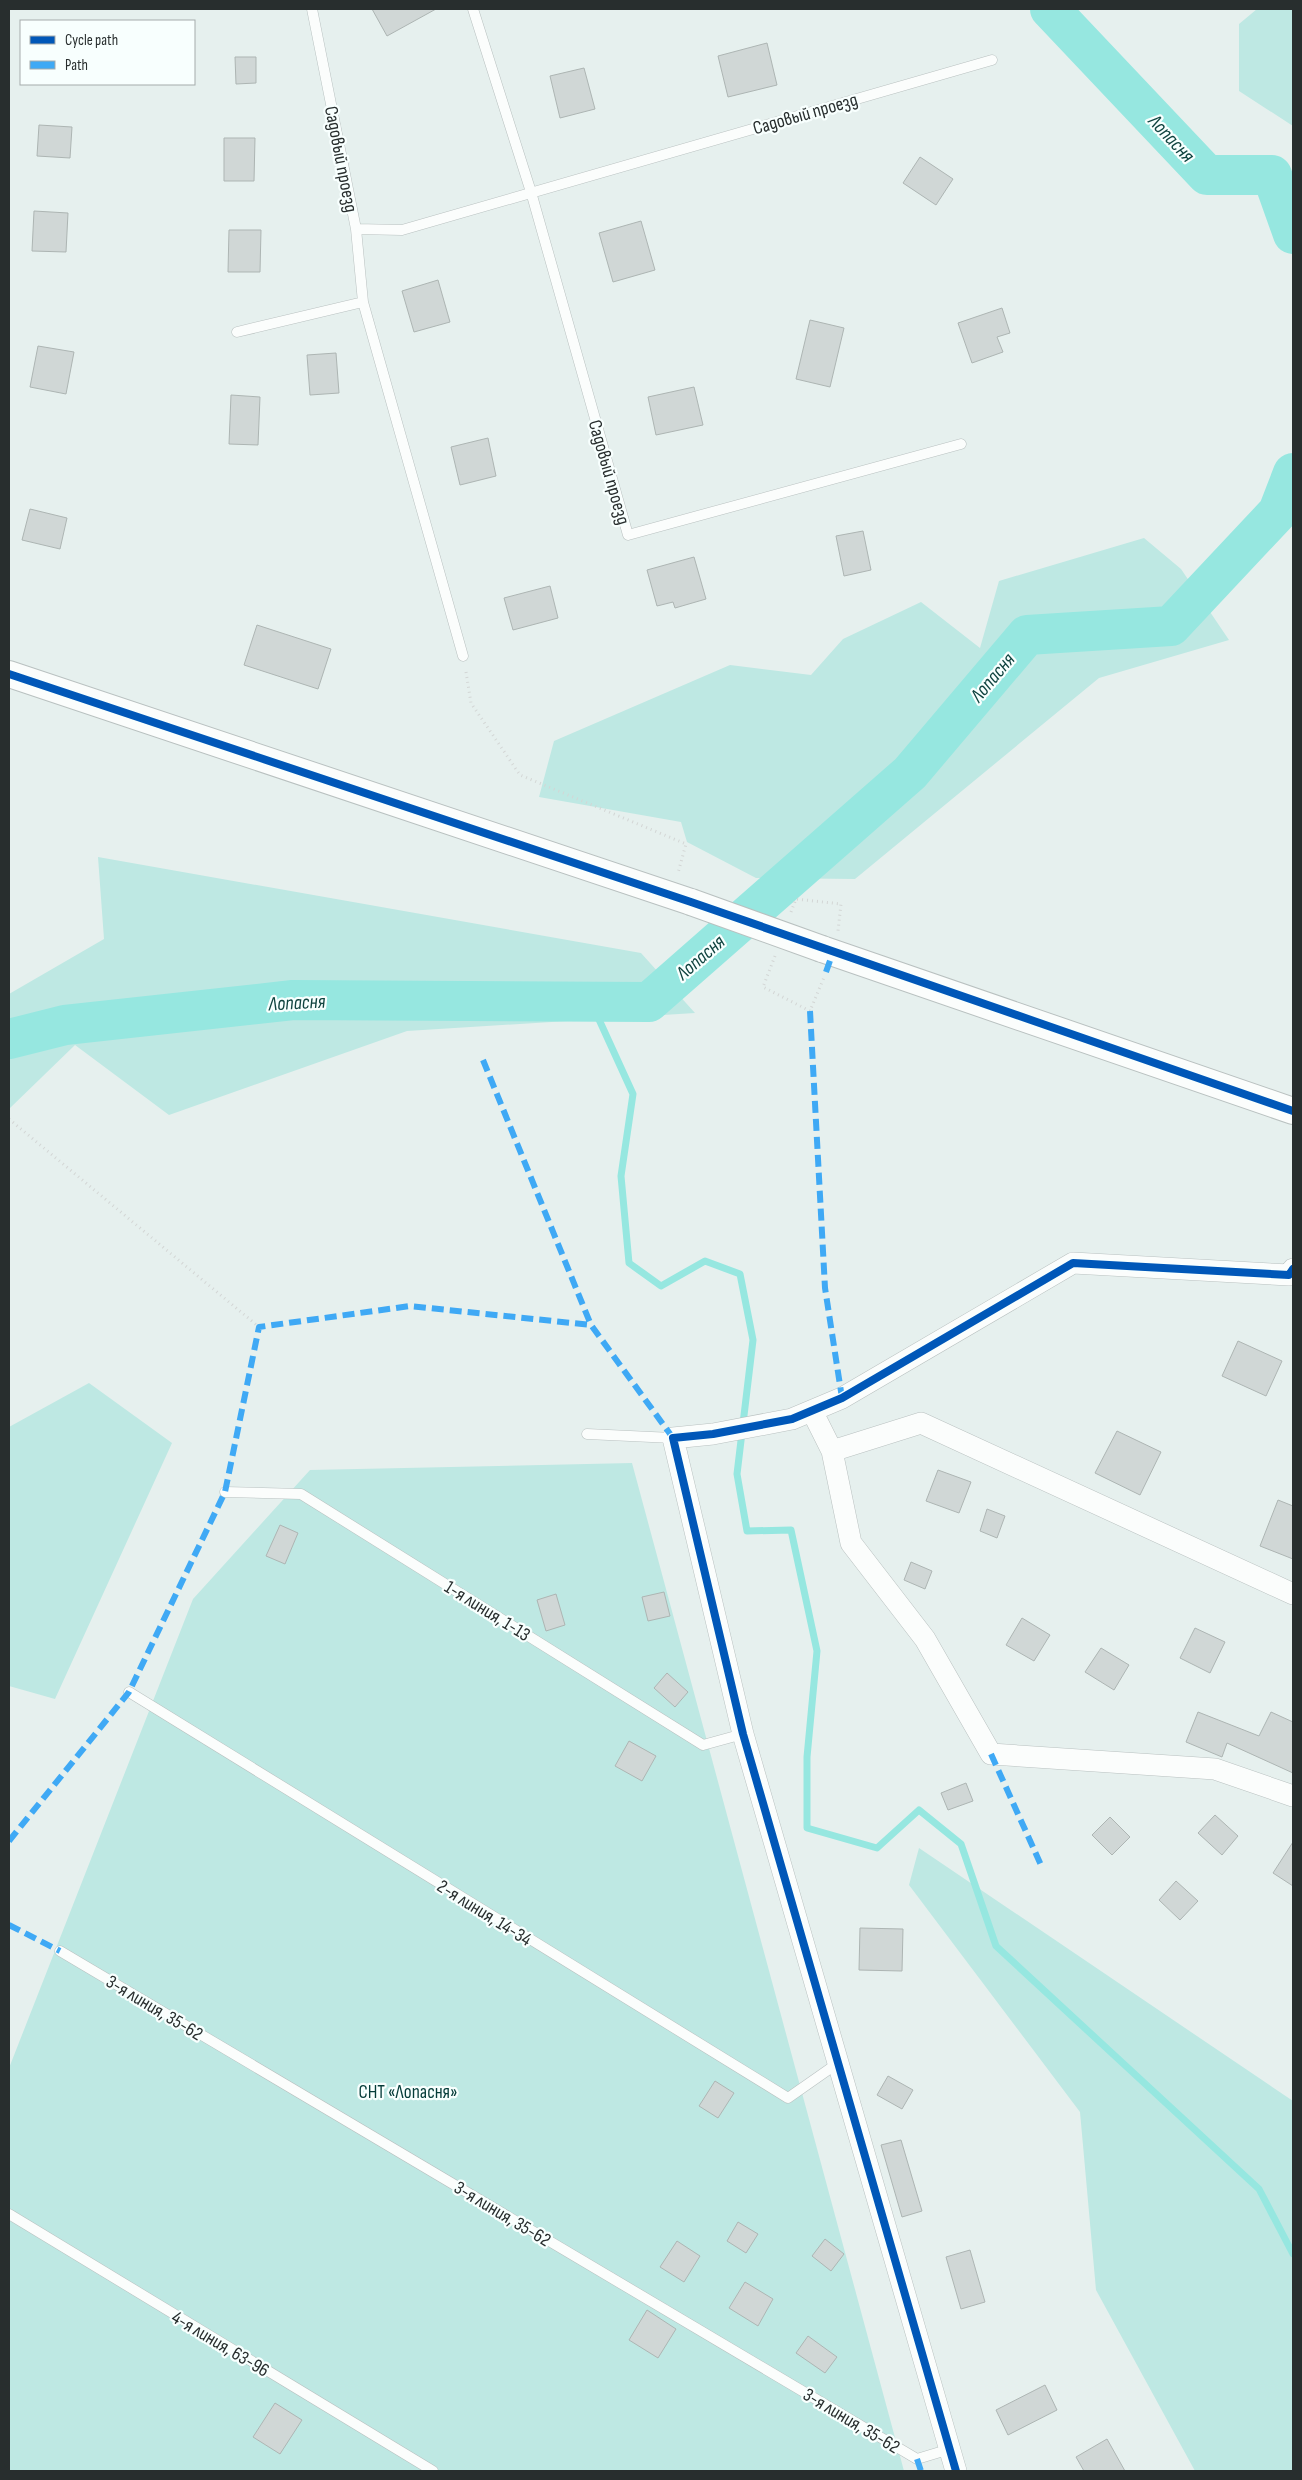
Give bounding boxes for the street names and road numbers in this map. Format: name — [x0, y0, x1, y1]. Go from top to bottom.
street label: Садовый проезд — [750, 89, 860, 140]
street label: Садовый проезд — [319, 104, 362, 214]
street label: Садовый проезд — [583, 417, 634, 527]
street label: 1-я линия, 1-13 — [440, 1576, 534, 1647]
street label: 2-я линия, 14-34 — [433, 1875, 536, 1951]
street label: 3-я линия, 35-62 — [102, 1970, 207, 2046]
street label: 3-я линия, 35-62 — [450, 2176, 555, 2252]
street label: 4-я линия, 63-96 — [167, 2306, 273, 2382]
street label: 3-я линия, 35-62 — [799, 2383, 904, 2459]

